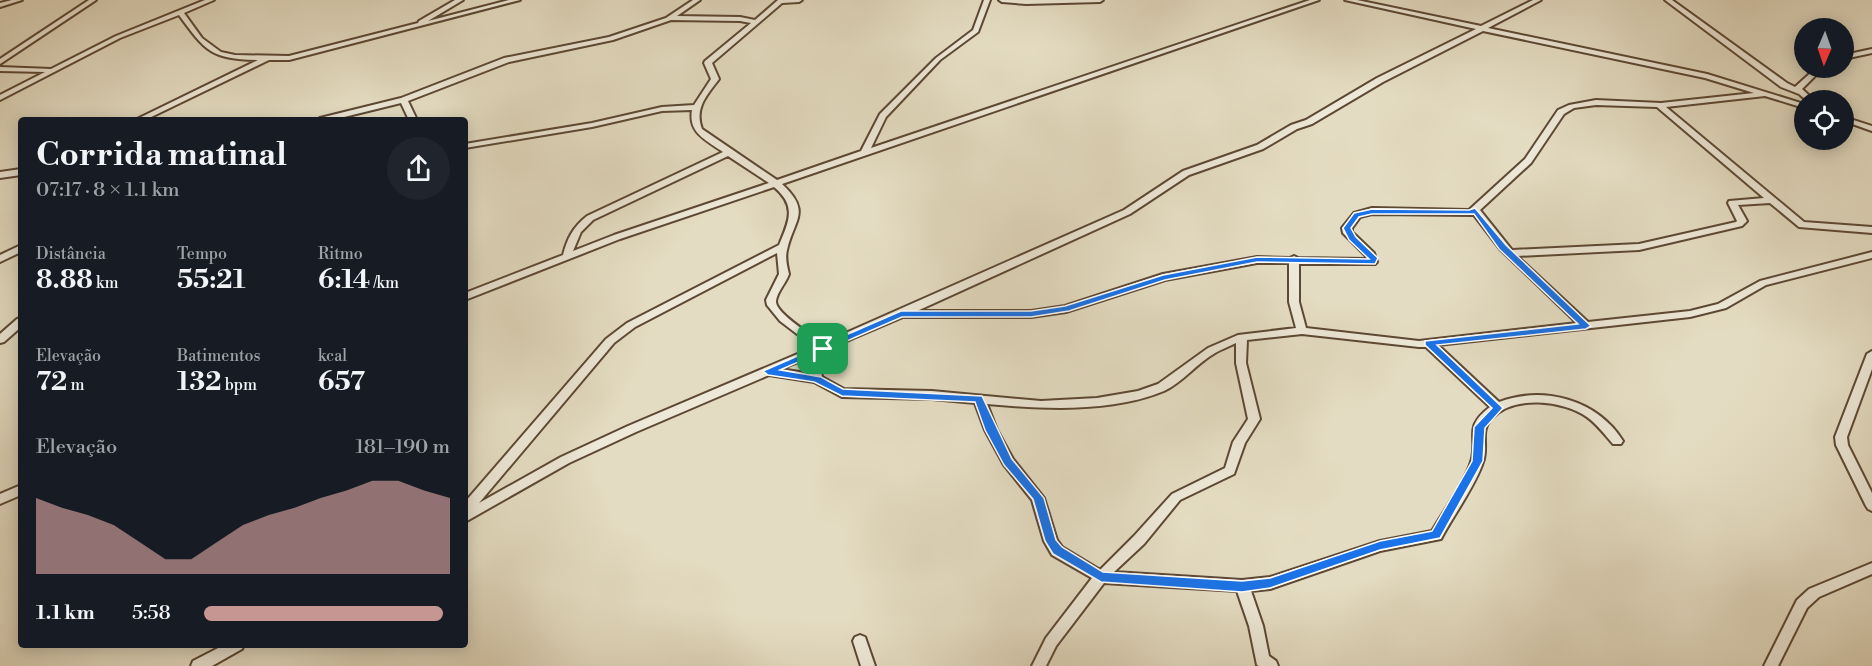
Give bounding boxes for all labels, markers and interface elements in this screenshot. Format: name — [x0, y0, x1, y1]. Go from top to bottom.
north arrow — [1794, 18, 1854, 78]
map controls — [1794, 18, 1854, 150]
button: locate — [1794, 90, 1854, 150]
text: Corrida matinal — [36, 135, 287, 176]
button: share — [387, 137, 450, 200]
text: 07:17 · 8 × 1.1 km — [36, 178, 180, 203]
text: Distância — [36, 244, 106, 264]
text: Tempo — [177, 244, 227, 264]
text: Ritmo — [318, 244, 363, 264]
text: 8.88 — [36, 264, 93, 296]
text: 55:21 — [177, 264, 245, 296]
text: 6:14 — [318, 264, 370, 296]
text: km — [93, 273, 118, 293]
text: /km — [370, 273, 399, 293]
pin — [797, 323, 848, 374]
icon: arrive — [806, 332, 839, 365]
text: Elevação — [36, 346, 101, 366]
text: Batimentos — [177, 346, 260, 366]
text: kcal — [318, 346, 347, 366]
text: 72 — [36, 366, 67, 398]
text: 132 — [177, 366, 221, 398]
text: 657 — [318, 366, 365, 398]
text: m — [67, 375, 85, 395]
text: bpm — [221, 375, 257, 395]
text: Elevação — [36, 435, 117, 460]
text: 181–190 m — [356, 435, 450, 460]
text: 1.1 km — [36, 601, 95, 626]
text: 5:58 — [132, 601, 171, 626]

